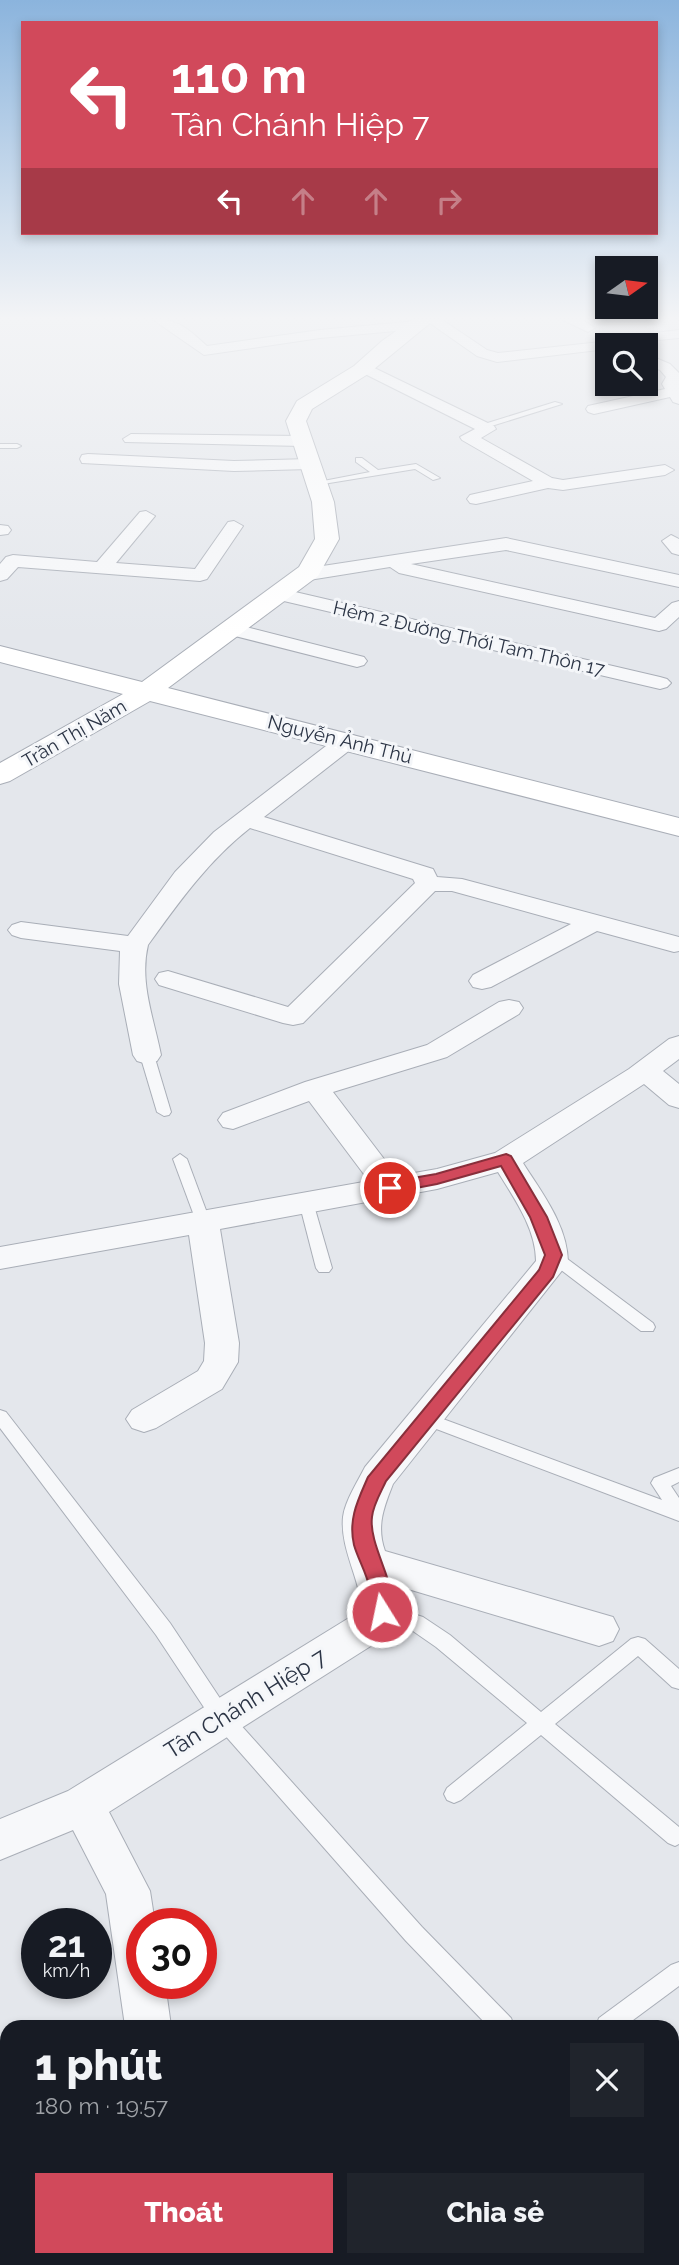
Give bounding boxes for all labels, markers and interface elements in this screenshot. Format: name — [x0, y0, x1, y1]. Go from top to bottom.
text: 110 m — [171, 47, 307, 104]
icon: left — [56, 49, 147, 140]
text: Tân Chánh Hiệp 7 — [171, 106, 429, 143]
icon: left — [211, 182, 249, 220]
icon: ahead — [284, 182, 322, 220]
icon: ahead — [357, 182, 395, 220]
icon: right — [430, 182, 468, 220]
north arrow — [595, 256, 658, 318]
map controls — [595, 256, 658, 396]
button: search — [595, 333, 658, 396]
street label: Hẻm 2 Đường Thới Tam Thôn 17 — [331, 596, 607, 680]
street label: Trần Thị Năm — [18, 694, 130, 772]
street label: Nguyễn Ảnh Thủ — [265, 710, 415, 768]
pin — [360, 1158, 420, 1218]
icon: arrive — [371, 1169, 409, 1207]
position arrow — [345, 1575, 419, 1649]
street label: Tân Chánh Hiệp 7 — [159, 1642, 331, 1764]
speed limit sign: 30 — [126, 1908, 217, 1999]
text: 21 — [48, 1924, 85, 1965]
text: km/h — [43, 1960, 90, 1981]
text: 1 phút — [35, 2041, 162, 2090]
button: close — [570, 2043, 644, 2117]
text: 180 m · 19:57 — [35, 2092, 168, 2119]
button: Thoát — [35, 2173, 333, 2253]
button: Chia sẻ — [347, 2173, 644, 2253]

